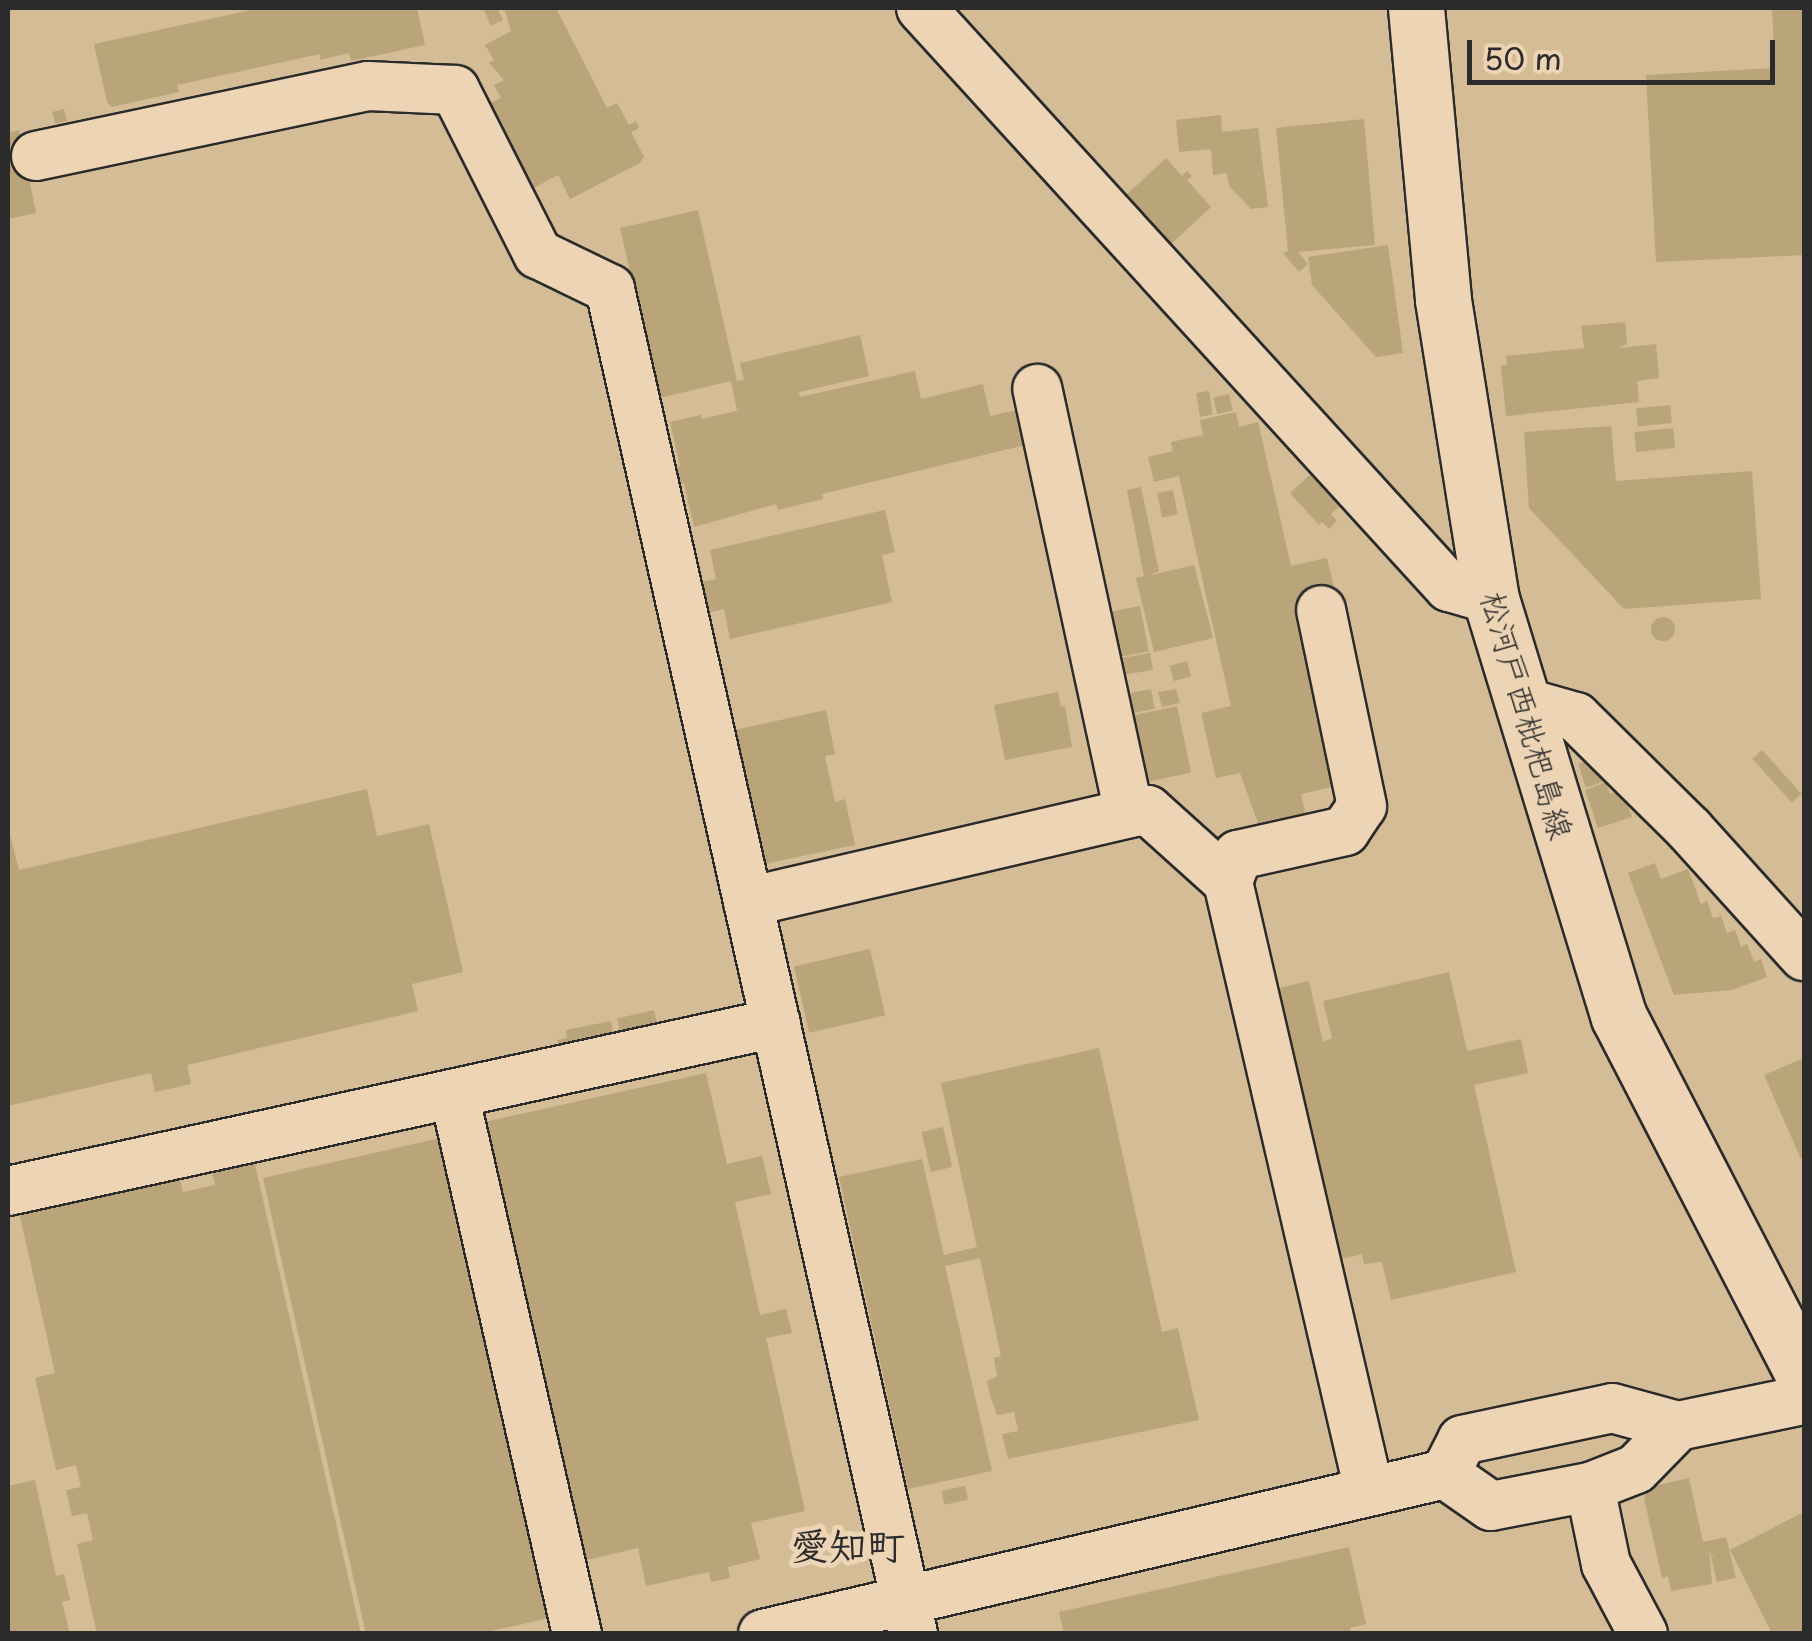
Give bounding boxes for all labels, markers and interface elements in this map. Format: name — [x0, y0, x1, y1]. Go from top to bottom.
scale bar — [1472, 20, 1780, 82]
text: 50 m — [1484, 35, 1562, 80]
street label: 松河戸西枇杷島線 — [1474, 587, 1582, 843]
district label: 愛知町 — [791, 1522, 905, 1568]

